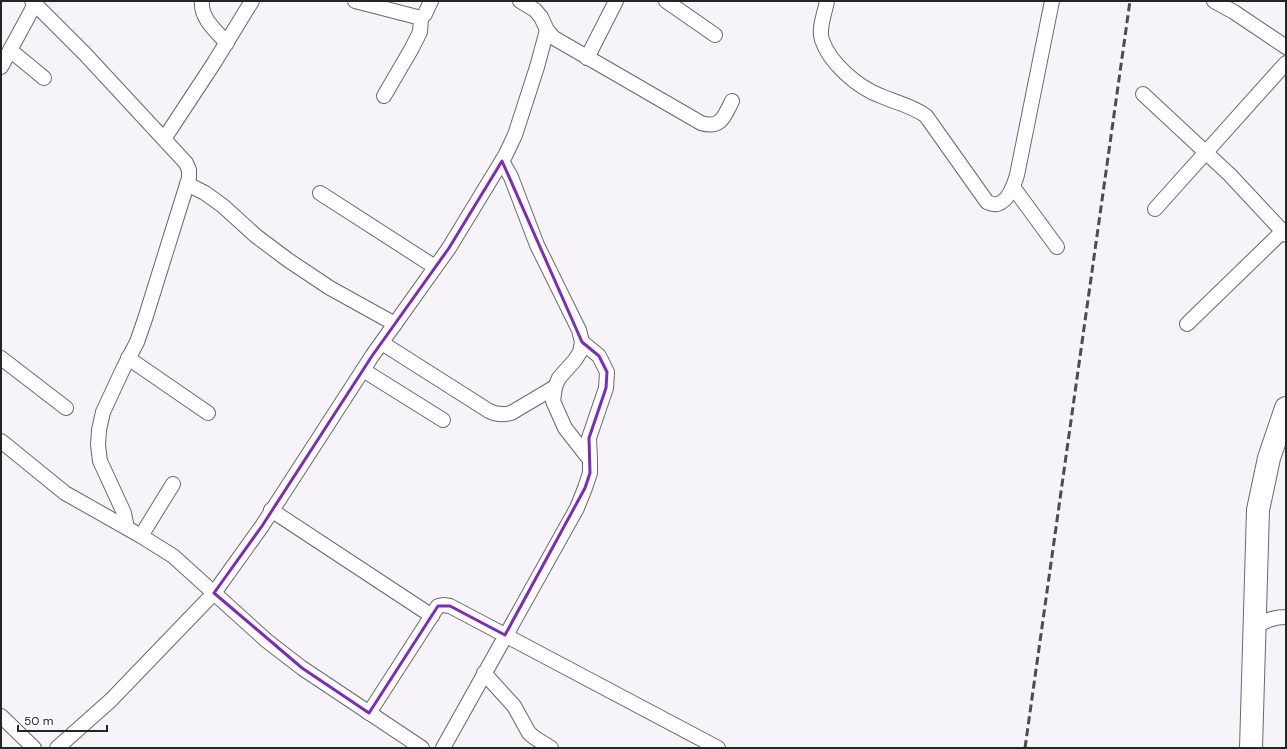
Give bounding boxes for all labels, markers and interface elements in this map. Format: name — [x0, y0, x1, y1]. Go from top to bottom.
scale bar — [18, 707, 107, 733]
text: 50 m — [24, 713, 53, 729]

